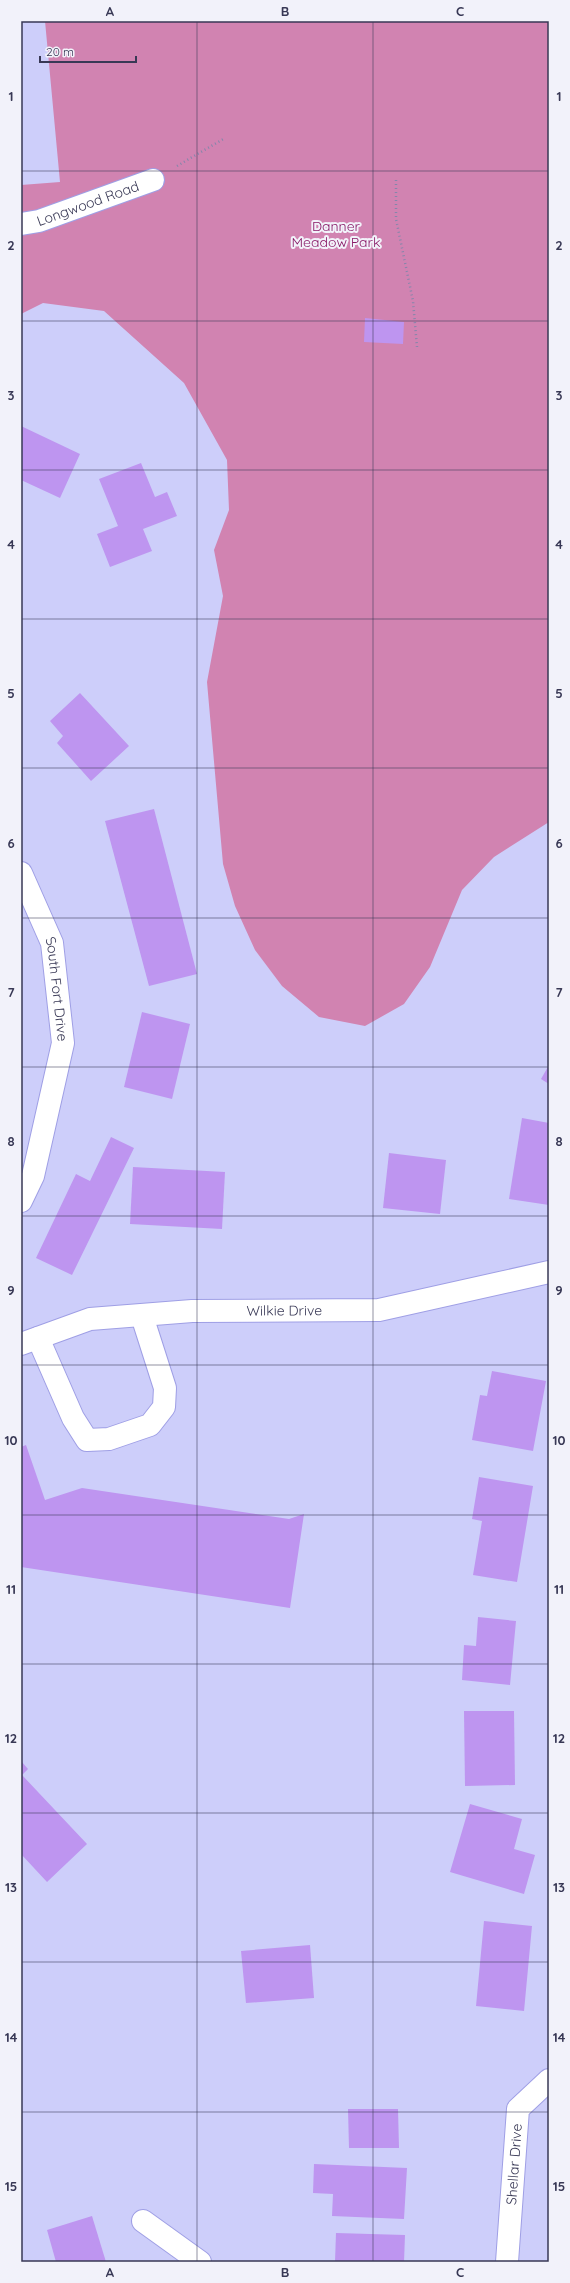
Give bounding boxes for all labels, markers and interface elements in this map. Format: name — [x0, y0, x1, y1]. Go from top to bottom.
text: A — [106, 3, 115, 19]
text: B — [281, 3, 289, 19]
text: C — [456, 3, 464, 19]
scale bar — [40, 38, 136, 64]
text: 20 m — [46, 44, 74, 59]
text: 1 — [8, 88, 14, 104]
text: 1 — [556, 88, 562, 104]
street label: Longwood Road — [34, 177, 141, 230]
park label: Danner Meadow Park — [292, 217, 380, 251]
text: 2 — [7, 237, 15, 253]
text: 2 — [555, 237, 563, 253]
text: 3 — [8, 387, 15, 403]
text: 3 — [556, 387, 563, 403]
text: 4 — [7, 536, 15, 552]
text: 4 — [555, 536, 563, 552]
text: 5 — [7, 685, 15, 701]
text: 5 — [555, 685, 563, 701]
text: 6 — [7, 835, 15, 851]
text: 6 — [555, 835, 563, 851]
street label: South Fort Drive — [41, 934, 72, 1042]
text: 7 — [7, 984, 15, 1000]
text: 7 — [555, 984, 563, 1000]
text: 8 — [7, 1133, 15, 1149]
text: 8 — [555, 1133, 563, 1149]
text: 9 — [7, 1282, 15, 1298]
text: 9 — [555, 1282, 563, 1298]
street label: Wilkie Drive — [246, 1301, 322, 1320]
text: 10 — [4, 1432, 18, 1448]
text: 10 — [552, 1432, 566, 1448]
text: 11 — [6, 1581, 16, 1597]
text: 11 — [554, 1581, 564, 1597]
text: 12 — [5, 1730, 17, 1746]
text: 12 — [553, 1730, 565, 1746]
text: 13 — [5, 1879, 17, 1895]
text: 13 — [553, 1879, 565, 1895]
text: 14 — [5, 2029, 18, 2045]
text: 14 — [553, 2029, 566, 2045]
street label: Shellar Drive — [502, 2123, 526, 2206]
text: 15 — [5, 2178, 17, 2194]
text: 15 — [553, 2178, 565, 2194]
text: A — [106, 2264, 115, 2280]
text: B — [281, 2264, 289, 2280]
text: C — [456, 2264, 464, 2280]

